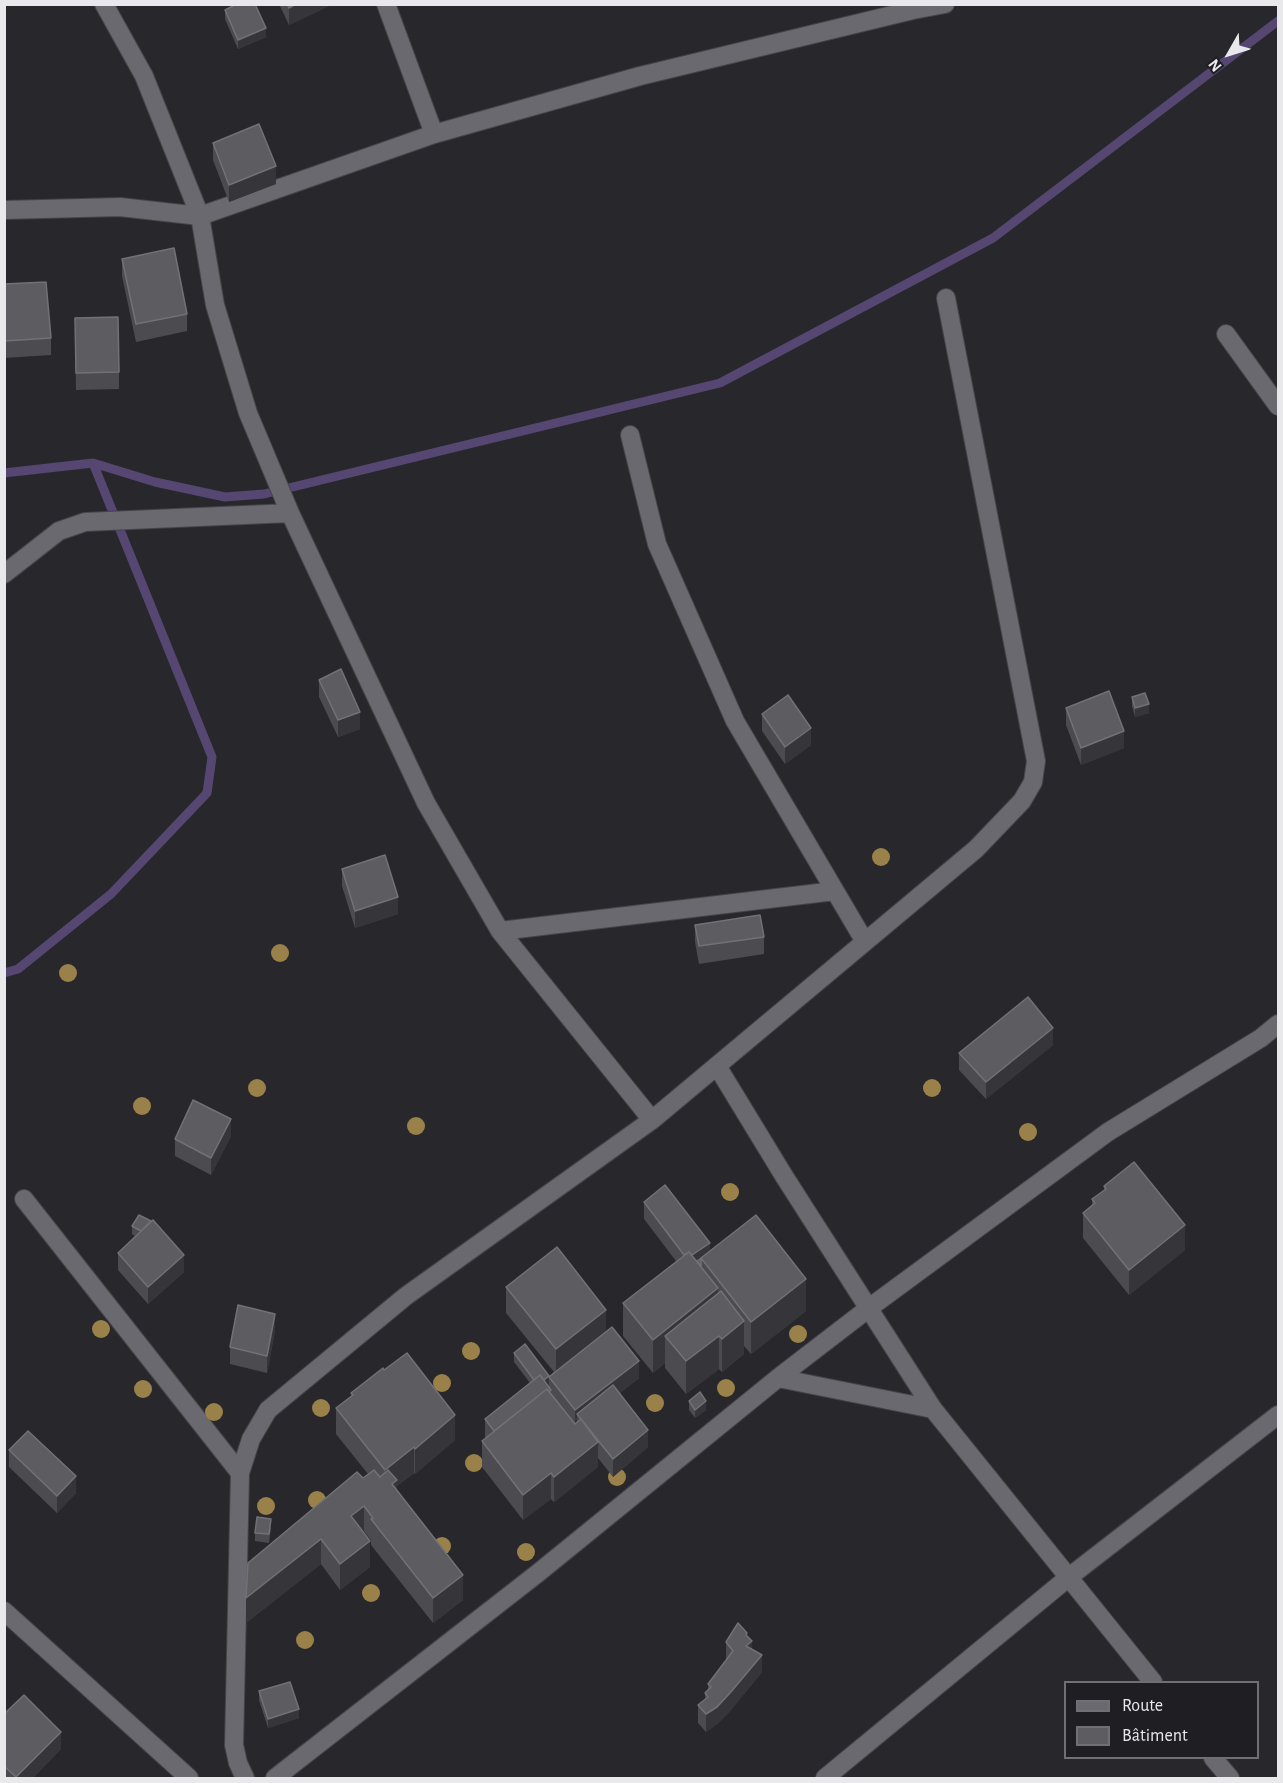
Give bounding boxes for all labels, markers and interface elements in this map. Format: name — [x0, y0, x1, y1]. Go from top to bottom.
north arrow — [1199, 24, 1259, 84]
text: N — [1205, 56, 1225, 75]
legend — [1064, 1681, 1259, 1759]
text: Route — [1122, 1697, 1163, 1715]
text: Bâtiment — [1122, 1727, 1188, 1745]

